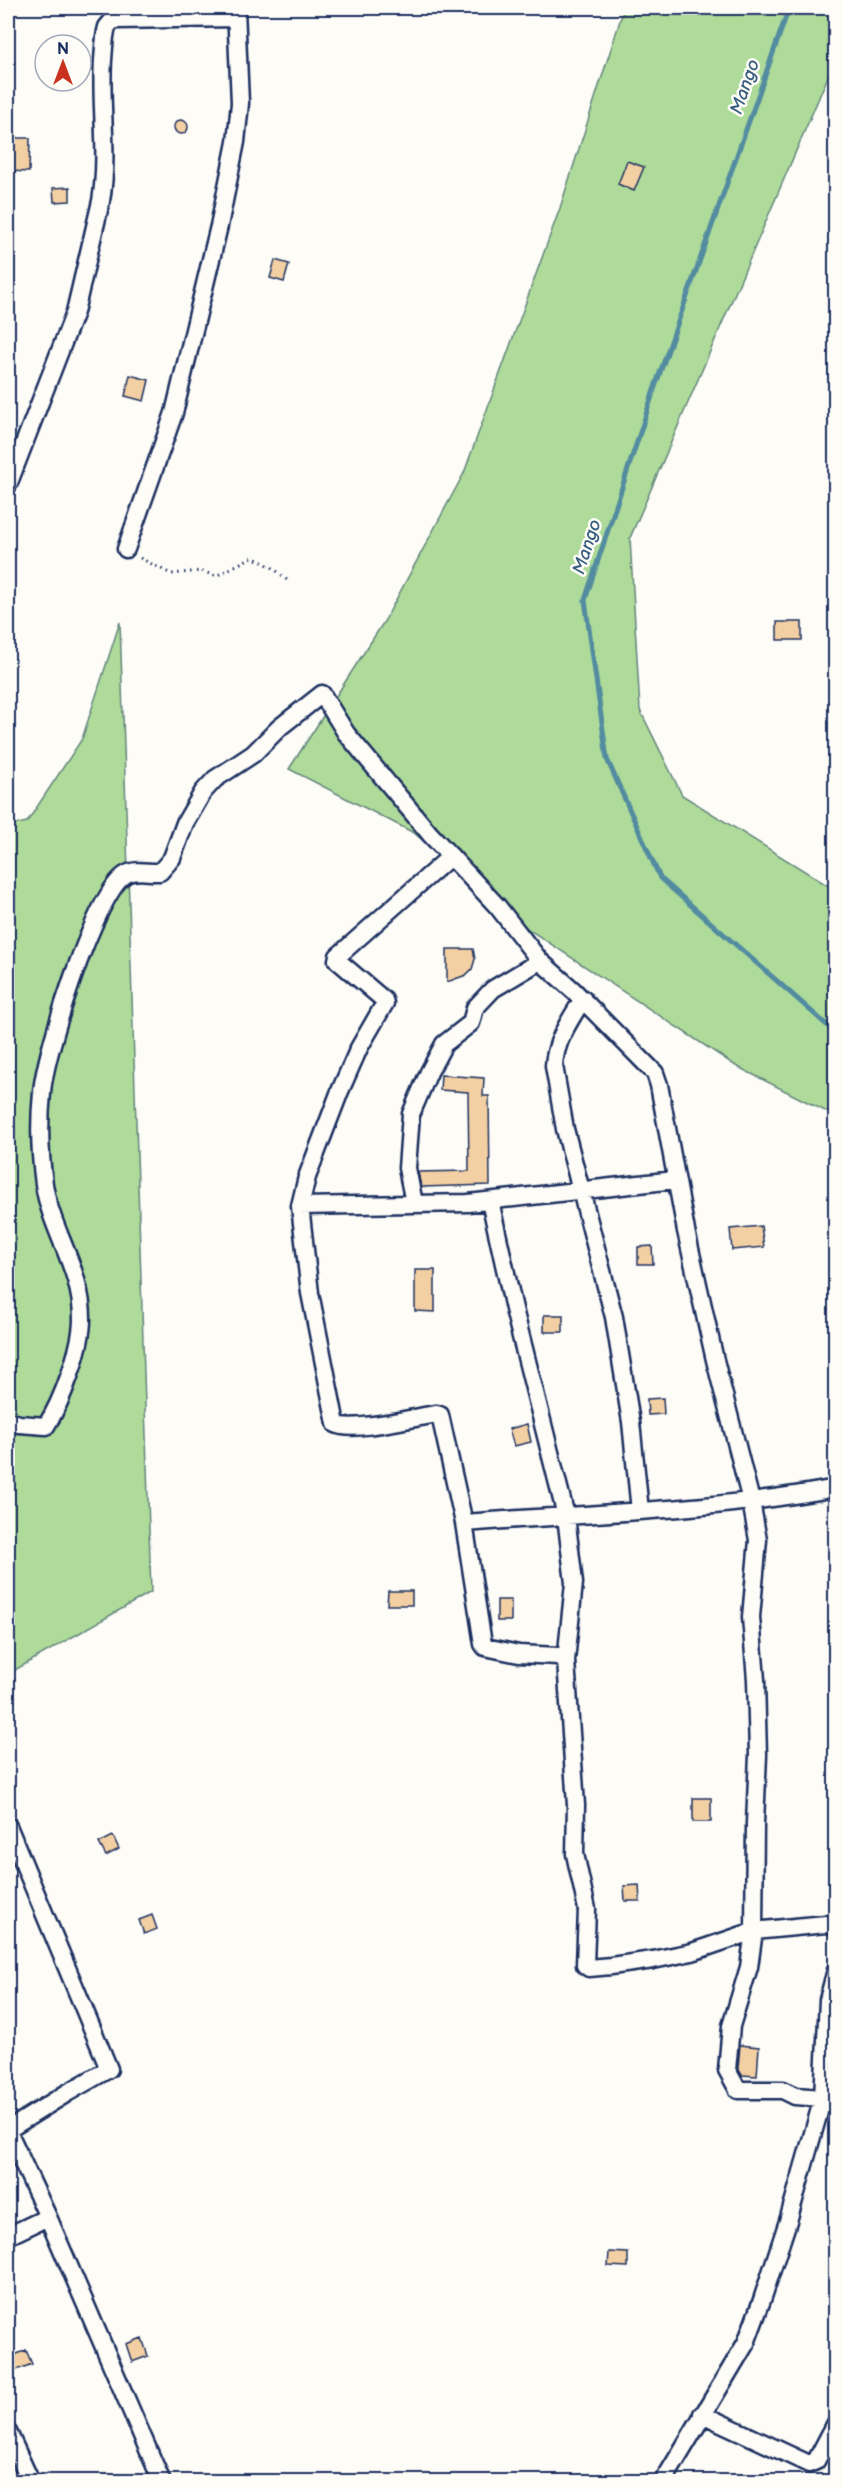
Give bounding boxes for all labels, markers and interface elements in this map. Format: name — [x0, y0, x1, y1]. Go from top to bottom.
north arrow — [33, 33, 93, 93]
text: N — [57, 40, 69, 59]
water label: Mango — [726, 57, 764, 117]
water label: Mango — [568, 517, 606, 577]

